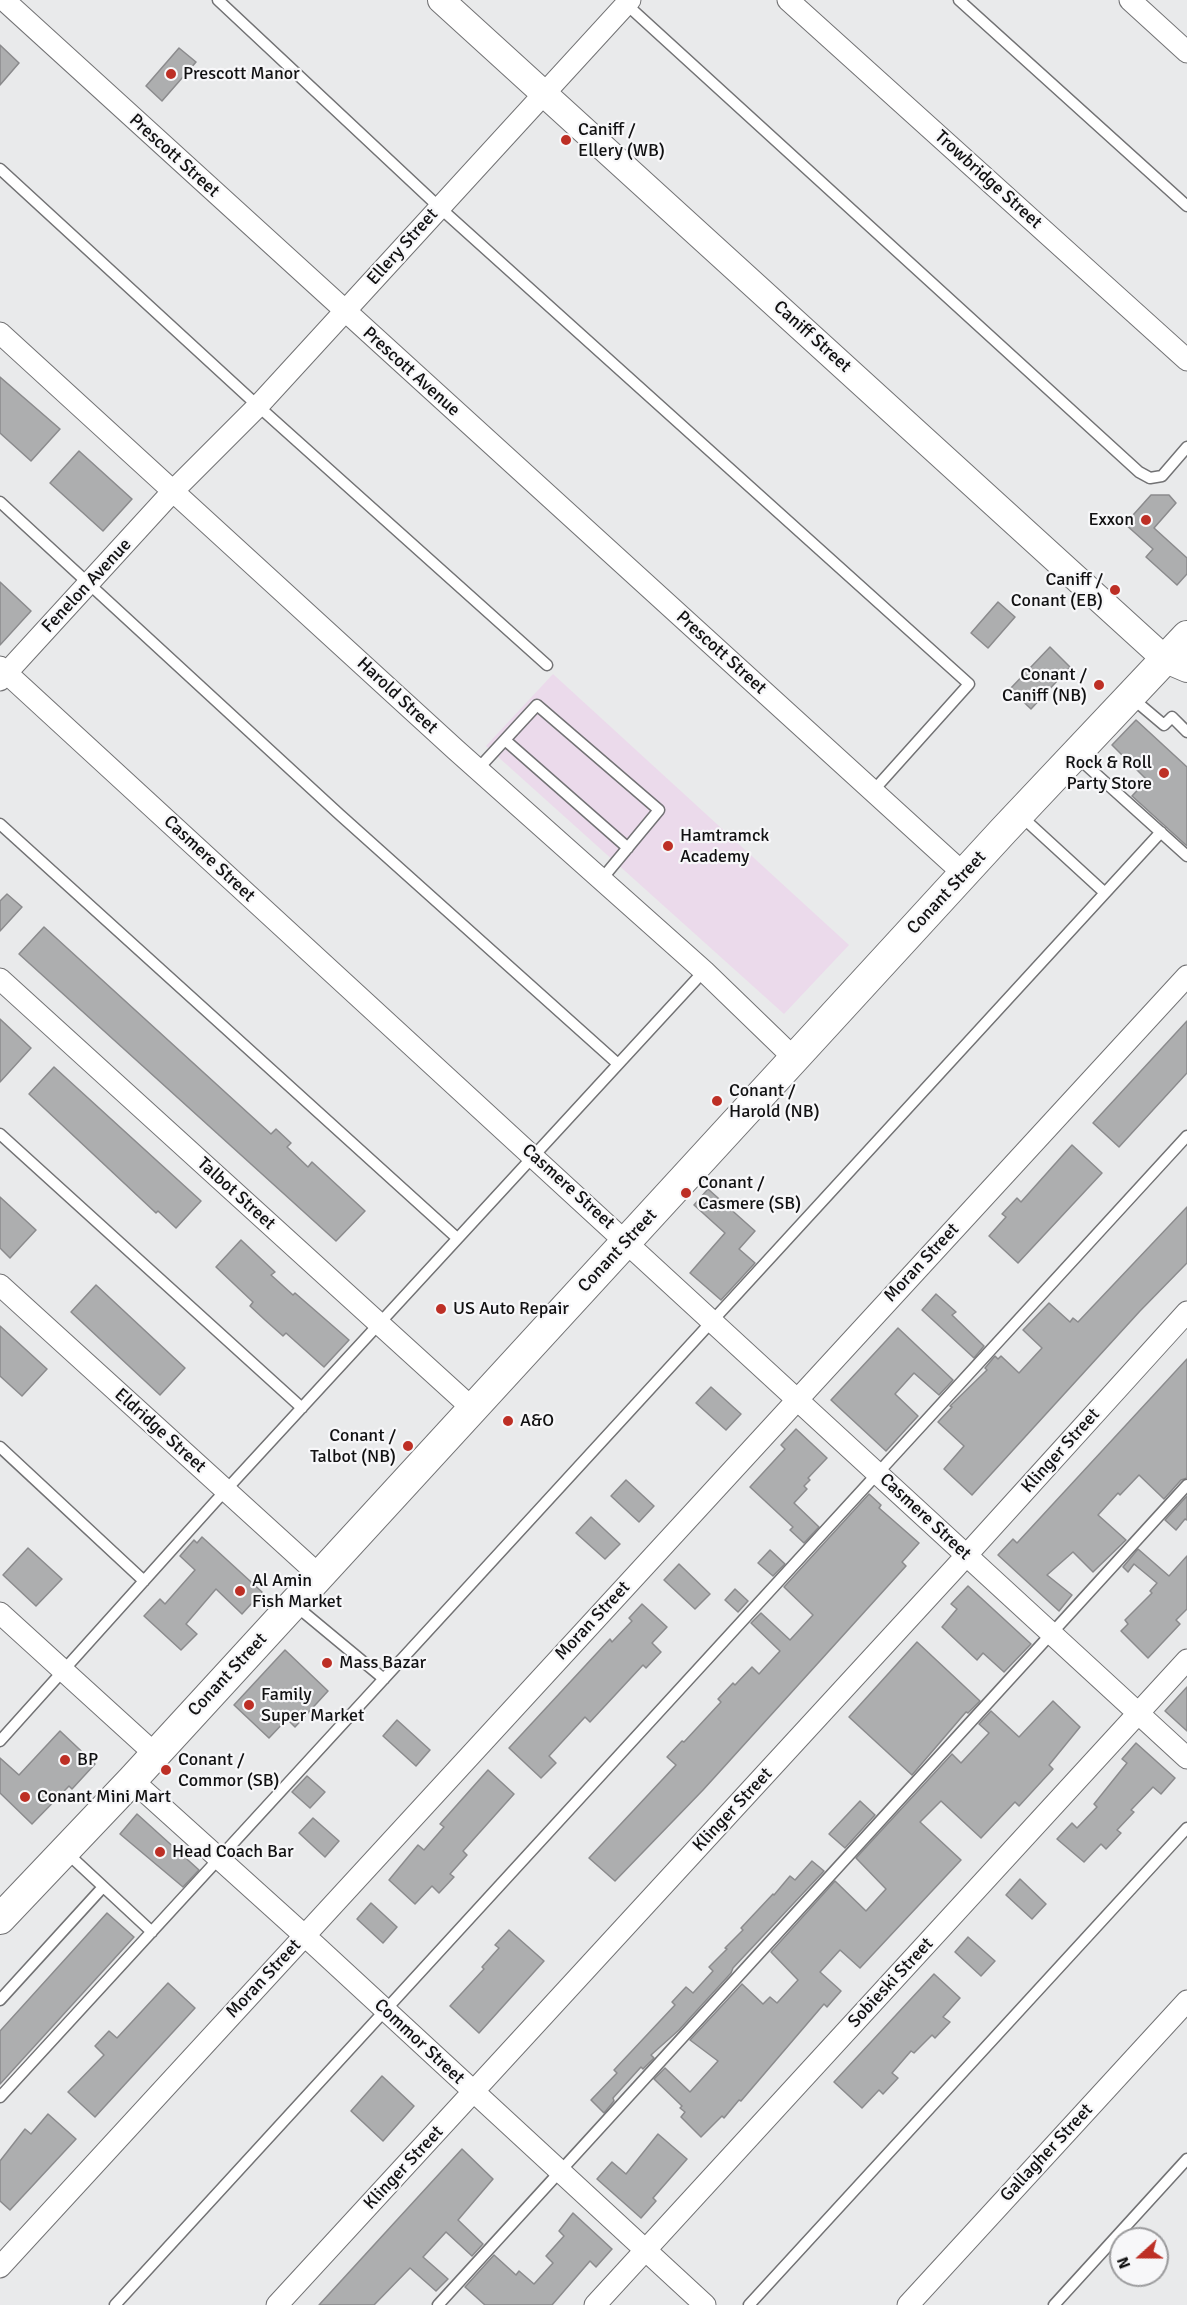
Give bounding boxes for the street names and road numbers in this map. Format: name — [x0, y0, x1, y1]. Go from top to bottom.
street label: Prescott Street — [124, 110, 224, 202]
street label: Trowbridge Street — [930, 126, 1046, 234]
street label: Ellery Street — [363, 204, 443, 290]
street label: Caniff Street — [769, 297, 855, 377]
street label: Prescott Avenue — [358, 323, 464, 421]
street label: Fenelon Avenue — [38, 534, 136, 638]
street label: Prescott Street — [671, 607, 771, 699]
street label: Harold Street — [352, 653, 442, 739]
street label: Casmere Street — [159, 811, 259, 907]
street label: Conant Street — [903, 847, 991, 939]
street label: Casmere Street — [517, 1140, 619, 1234]
street label: Talbot Street — [192, 1153, 280, 1235]
street label: Conant Street — [574, 1205, 662, 1297]
street label: Moran Street — [880, 1219, 964, 1307]
street label: Eldridge Street — [110, 1384, 210, 1478]
street label: Klinger Street — [1017, 1404, 1105, 1498]
street label: Casmere Street — [875, 1469, 975, 1565]
street label: Moran Street — [551, 1577, 635, 1665]
street label: Conant Street — [184, 1629, 272, 1721]
street label: Klinger Street — [689, 1764, 777, 1856]
street label: Sobieski Street — [844, 1933, 938, 2033]
street label: Moran Street — [222, 1935, 306, 2023]
street label: Commor Street — [369, 1995, 469, 2089]
street label: Gallagher Street — [996, 2100, 1098, 2206]
street label: Klinger Street — [360, 2122, 448, 2214]

